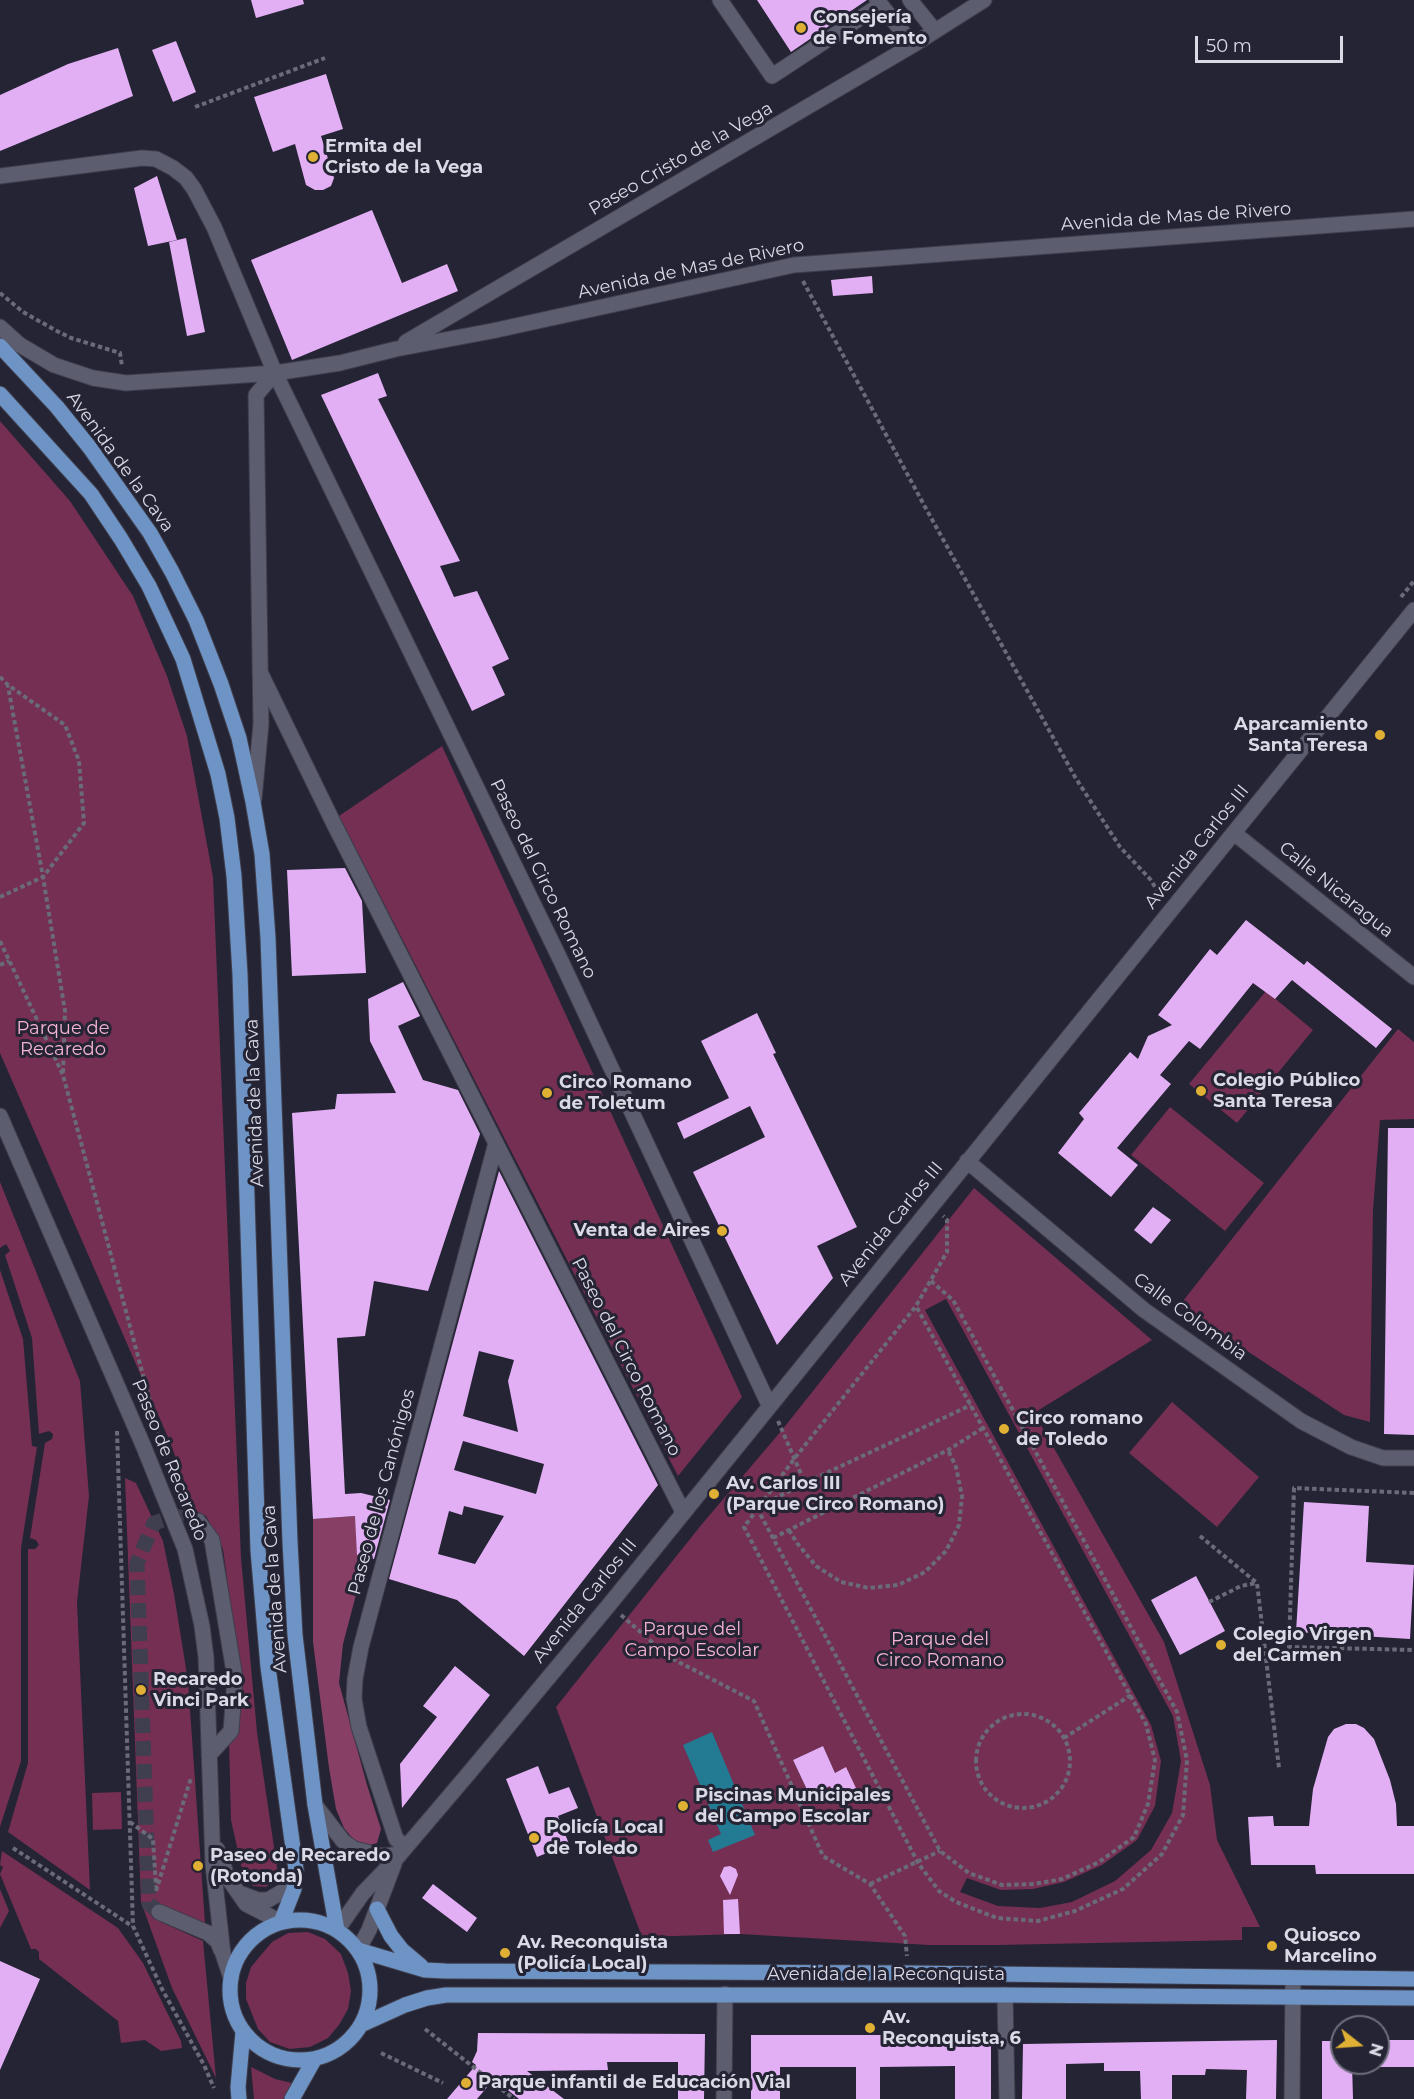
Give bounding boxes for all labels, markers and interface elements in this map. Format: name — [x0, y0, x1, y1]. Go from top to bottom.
place label: Consejería de Fomento — [813, 7, 927, 50]
marker: Consejería de Fomento — [794, 21, 808, 35]
scale bar — [1198, 24, 1346, 62]
text: 50 m — [1206, 35, 1252, 57]
street label: Paseo Cristo de la Vega — [585, 97, 777, 221]
place label: Ermita del Cristo de la Vega — [325, 136, 483, 178]
marker: Ermita del Cristo de la Vega — [306, 150, 320, 164]
street label: Avenida de Mas de Rivero — [1060, 198, 1292, 236]
street label: Avenida de Mas de Rivero — [576, 234, 806, 304]
street label: Avenida de la Cava — [62, 388, 178, 536]
place label: Aparcamiento Santa Teresa — [1234, 714, 1368, 756]
marker: Aparcamiento Santa Teresa — [1373, 728, 1387, 742]
street label: Paseo del Circo Romano — [485, 776, 601, 982]
street label: Avenida Carlos III — [1140, 781, 1254, 913]
street label: Calle Nicaragua — [1274, 837, 1398, 943]
park label: Parque de Recaredo — [16, 1018, 110, 1060]
street label: Avenida de la Cava — [241, 1018, 269, 1188]
place label: Colegio Público Santa Teresa — [1213, 1070, 1360, 1112]
place label: Circo Romano de Toletum — [559, 1072, 692, 1114]
marker: Colegio Público Santa Teresa — [1194, 1084, 1208, 1098]
marker: Circo Romano de Toletum — [540, 1086, 554, 1100]
street label: Avenida Carlos III — [834, 1158, 948, 1290]
place label: Venta de Aires — [573, 1220, 710, 1242]
marker: Venta de Aires — [715, 1224, 729, 1238]
street label: Paseo del Circo Romano — [567, 1254, 685, 1460]
street label: Calle Colombia — [1129, 1269, 1251, 1365]
street label: Paseo de Recaredo — [127, 1376, 211, 1544]
street label: Paseo de los Canónigos — [344, 1387, 420, 1597]
place label: Circo romano de Toledo — [1016, 1408, 1143, 1450]
marker: Circo romano de Toledo — [997, 1422, 1011, 1436]
place label: Av. Carlos III (Parque Circo Romano) — [726, 1473, 944, 1516]
marker: Av. Carlos III (Parque Circo Romano) — [707, 1487, 721, 1501]
street label: Avenida de la Cava — [258, 1504, 292, 1674]
street label: Avenida Carlos III — [528, 1535, 642, 1667]
park label: Parque del Campo Escolar — [624, 1619, 760, 1662]
place label: Colegio Virgen del Carmen — [1233, 1624, 1372, 1666]
park label: Parque del Circo Romano — [876, 1629, 1004, 1672]
marker: Colegio Virgen del Carmen — [1214, 1638, 1228, 1652]
place label: Recaredo Vinci Park — [153, 1669, 249, 1712]
marker: Recaredo Vinci Park — [134, 1683, 148, 1697]
place label: Piscinas Municipales del Campo Escolar — [695, 1785, 890, 1828]
marker: Piscinas Municipales del Campo Escolar — [676, 1799, 690, 1813]
place label: Policía Local de Toledo — [546, 1817, 664, 1860]
marker: Policía Local de Toledo — [527, 1831, 541, 1845]
place label: Paseo de Recaredo (Rotonda) — [210, 1845, 390, 1888]
marker: Paseo de Recaredo (Rotonda) — [191, 1859, 205, 1873]
place label: Quiosco Marcelino — [1284, 1925, 1377, 1968]
place label: Av. Reconquista (Policía Local) — [517, 1932, 668, 1974]
marker: Quiosco Marcelino — [1265, 1939, 1279, 1953]
marker: Av. Reconquista (Policía Local) — [498, 1946, 512, 1960]
street label: Avenida de la Reconquista — [767, 1964, 1005, 1986]
place label: Av. Reconquista, 6 — [882, 2007, 1021, 2050]
north arrow — [1330, 2015, 1390, 2075]
marker: Av. Reconquista, 6 — [863, 2021, 877, 2035]
text: N — [1365, 2041, 1387, 2059]
place label: Parque infantil de Educación Vial — [478, 2072, 791, 2094]
marker: Parque infantil de Educación Vial — [459, 2076, 473, 2090]

